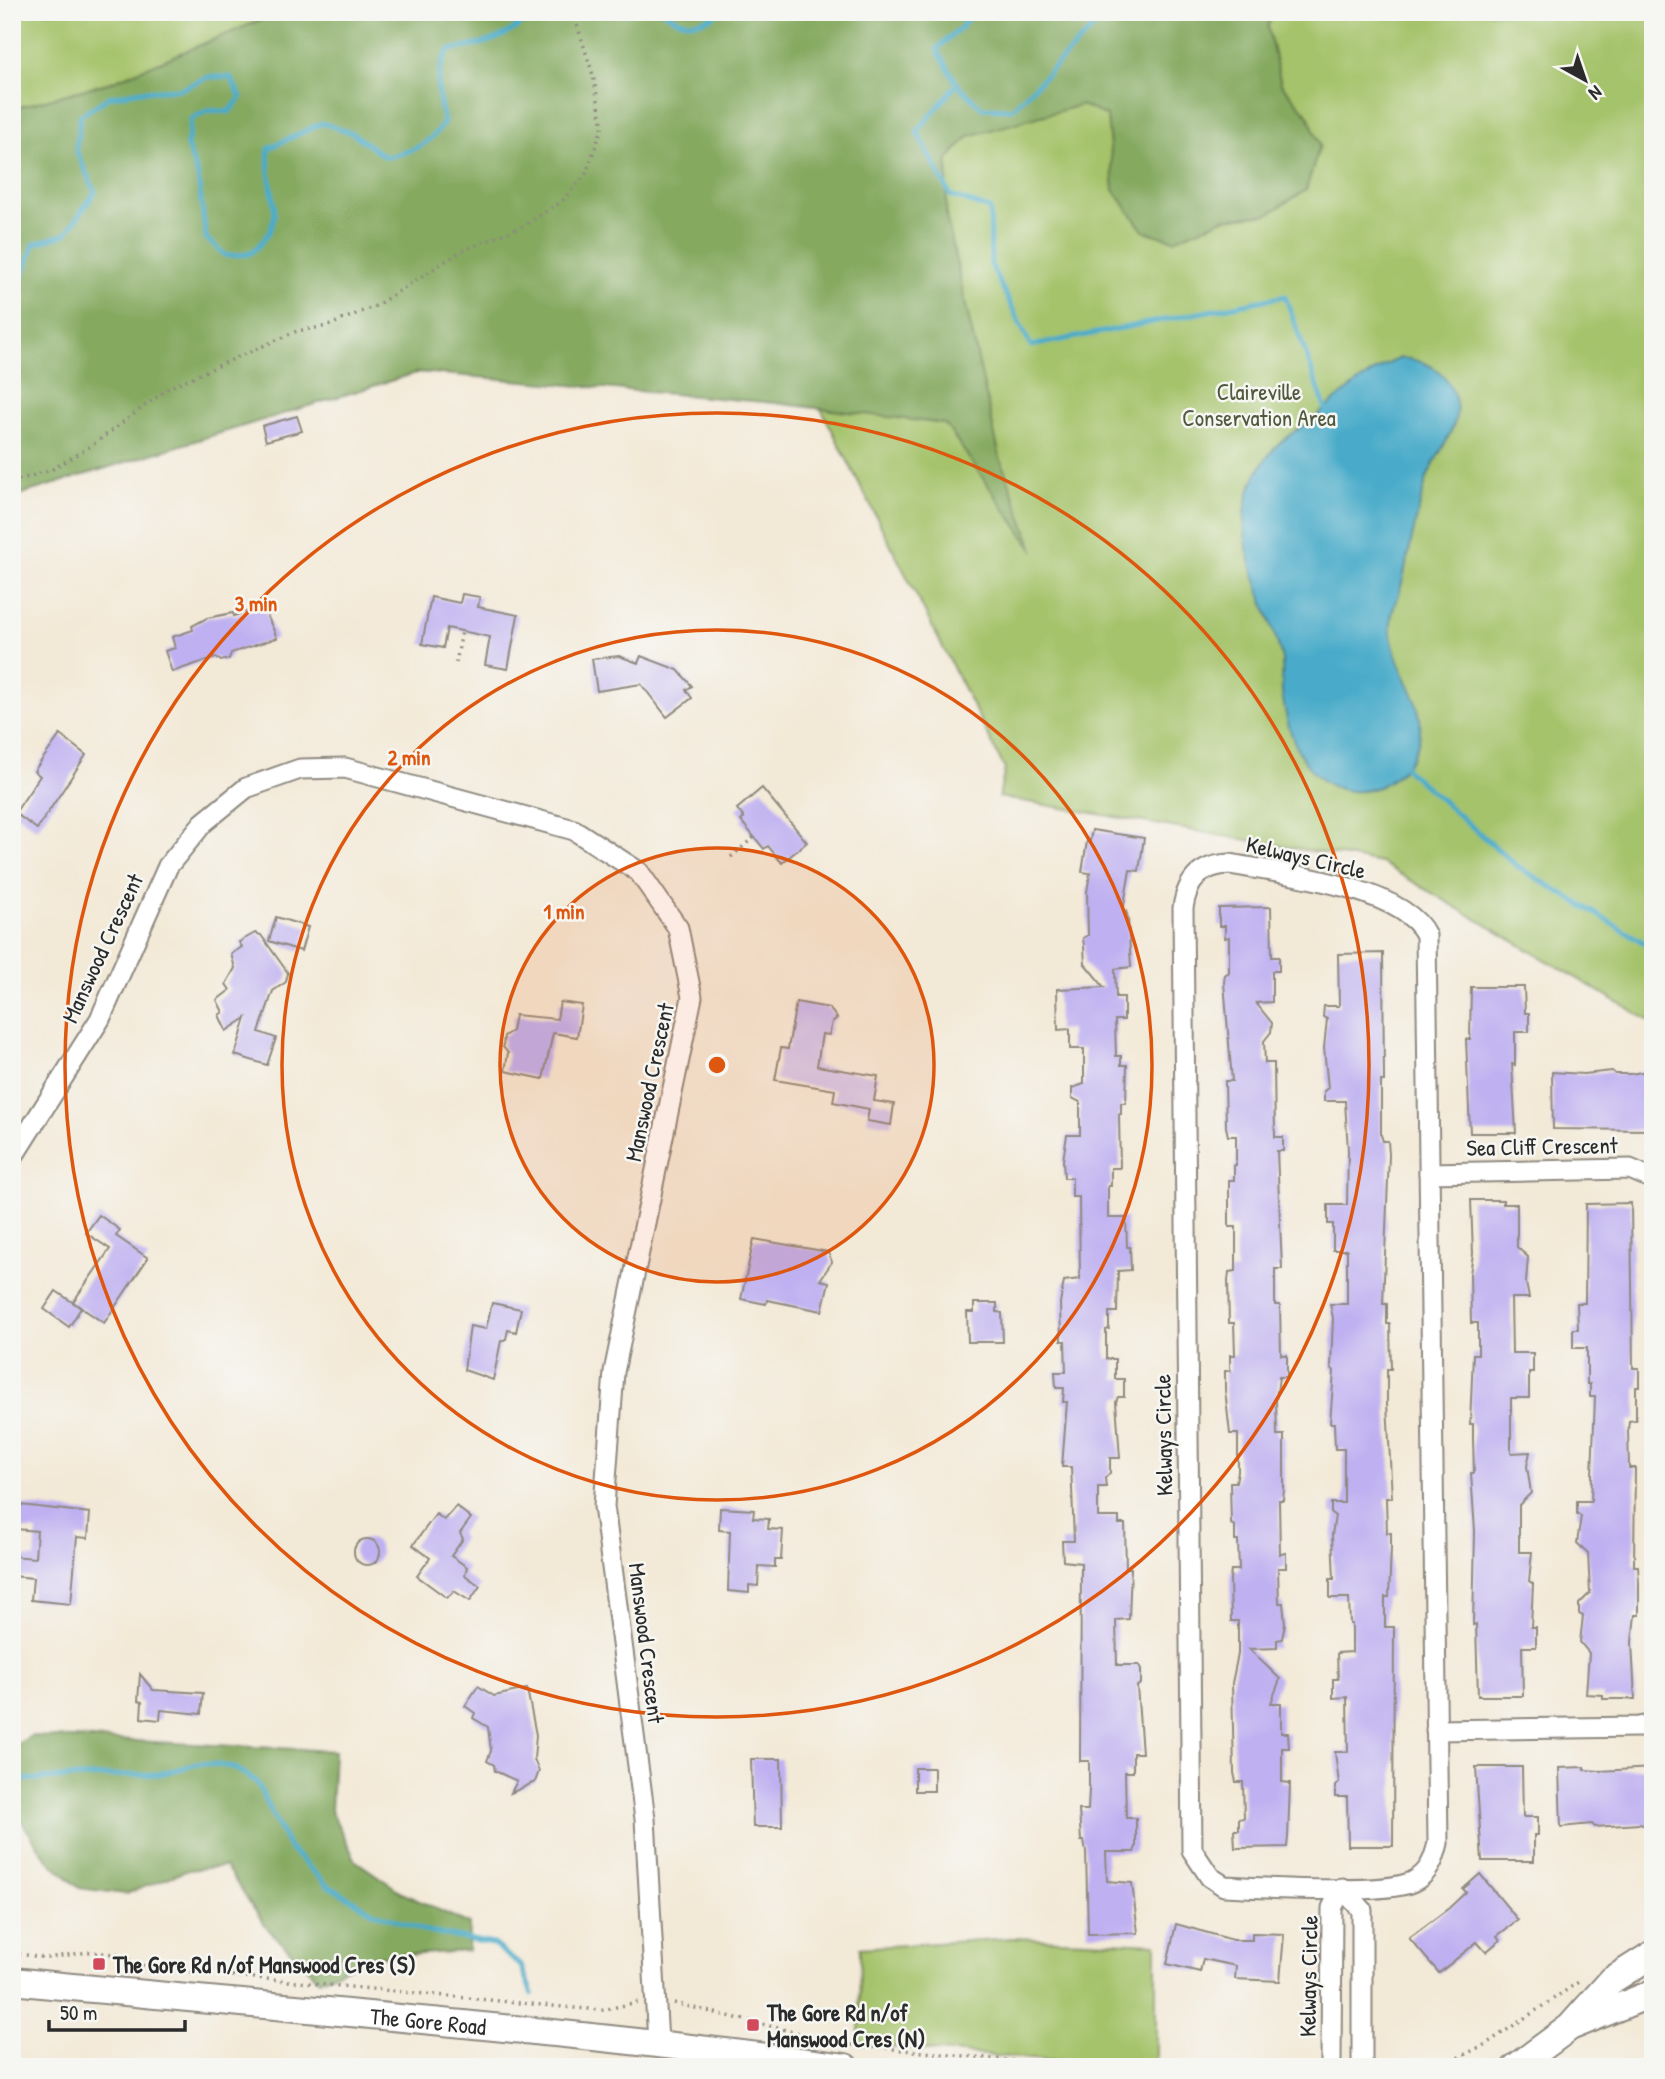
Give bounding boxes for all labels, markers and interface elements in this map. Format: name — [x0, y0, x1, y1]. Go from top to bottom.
north arrow — [1550, 46, 1620, 116]
text: N — [1584, 80, 1608, 106]
park label: Claireville Conservation Area — [1182, 376, 1336, 433]
text: 3 min — [235, 589, 277, 618]
text: 2 min — [387, 743, 431, 772]
street label: Kelways Circle — [1243, 828, 1369, 886]
street label: Manswood Crescent — [54, 867, 151, 1028]
text: 1 min — [544, 897, 584, 926]
street label: Manswood Crescent — [617, 999, 681, 1164]
centre of rings — [705, 1053, 729, 1077]
street label: Sea Cliff Crescent — [1466, 1129, 1619, 1163]
street label: Kelways Circle — [1146, 1374, 1180, 1496]
street label: Manswood Crescent — [622, 1561, 672, 1726]
street label: Kelways Circle — [1291, 1915, 1325, 2037]
place label: The Gore Rd n/of Manswood Cres (S) — [112, 1949, 416, 1980]
marker: The Gore Rd n/of Manswood Cres (S) — [91, 1956, 107, 1972]
scale bar — [49, 1988, 186, 2032]
place label: The Gore Rd n/of Manswood Cres (N) — [766, 1997, 925, 2054]
text: 50 m — [60, 1998, 97, 2027]
street label: The Gore Road — [369, 2000, 488, 2042]
marker: The Gore Rd n/of Manswood Cres (N) — [745, 2017, 761, 2033]

